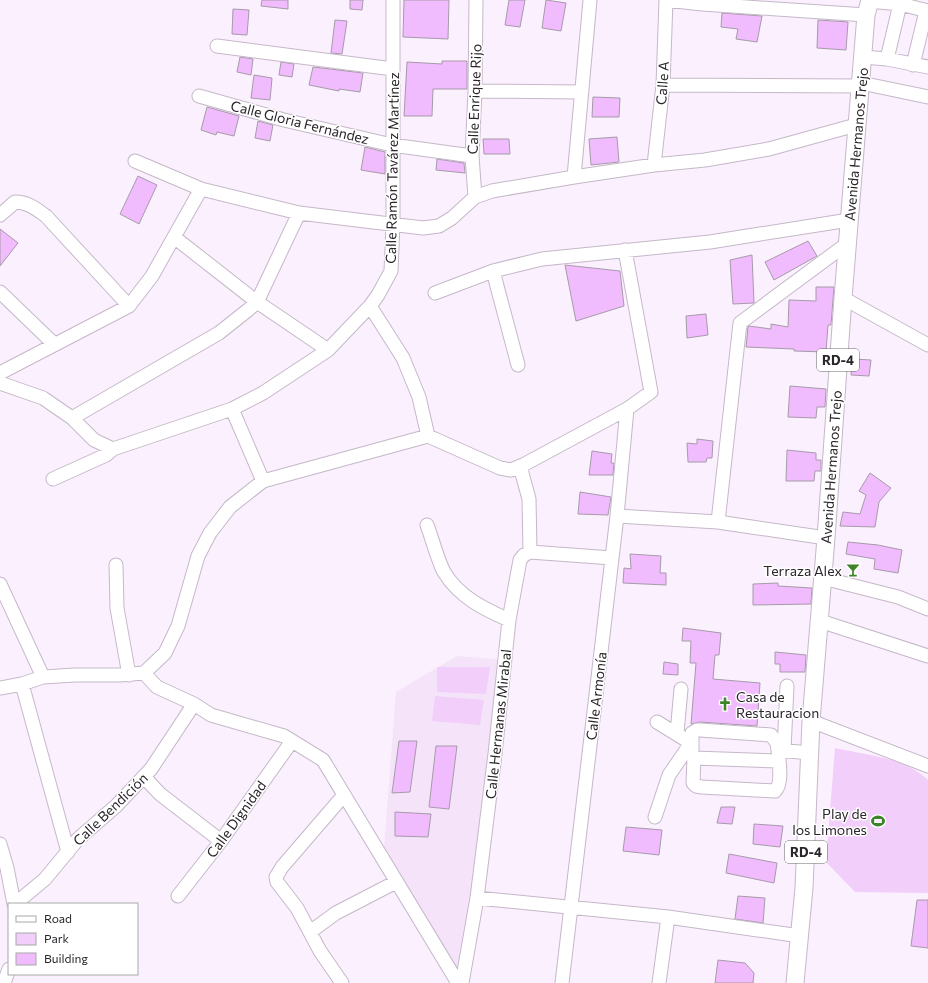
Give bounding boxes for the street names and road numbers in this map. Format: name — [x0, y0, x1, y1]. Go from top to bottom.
street label: Calle Enrique Rijo — [464, 43, 484, 155]
street label: Calle A — [652, 60, 672, 105]
street label: Avenida Hermanos Trejo — [841, 67, 871, 221]
street label: Calle Ramón Tavárez Martínez — [382, 72, 402, 264]
street label: Calle Gloria Fernández — [229, 97, 371, 147]
road number: RD-4 — [817, 349, 859, 371]
street label: Avenida Hermanos Trejo — [817, 390, 845, 544]
street label: Calle Hermanas Mirabal — [482, 648, 514, 800]
street label: Calle Armonía — [582, 651, 610, 741]
street label: Calle Bendición — [69, 769, 151, 849]
street label: Calle Dignidad — [202, 777, 270, 861]
road number: RD-4 — [785, 841, 827, 863]

